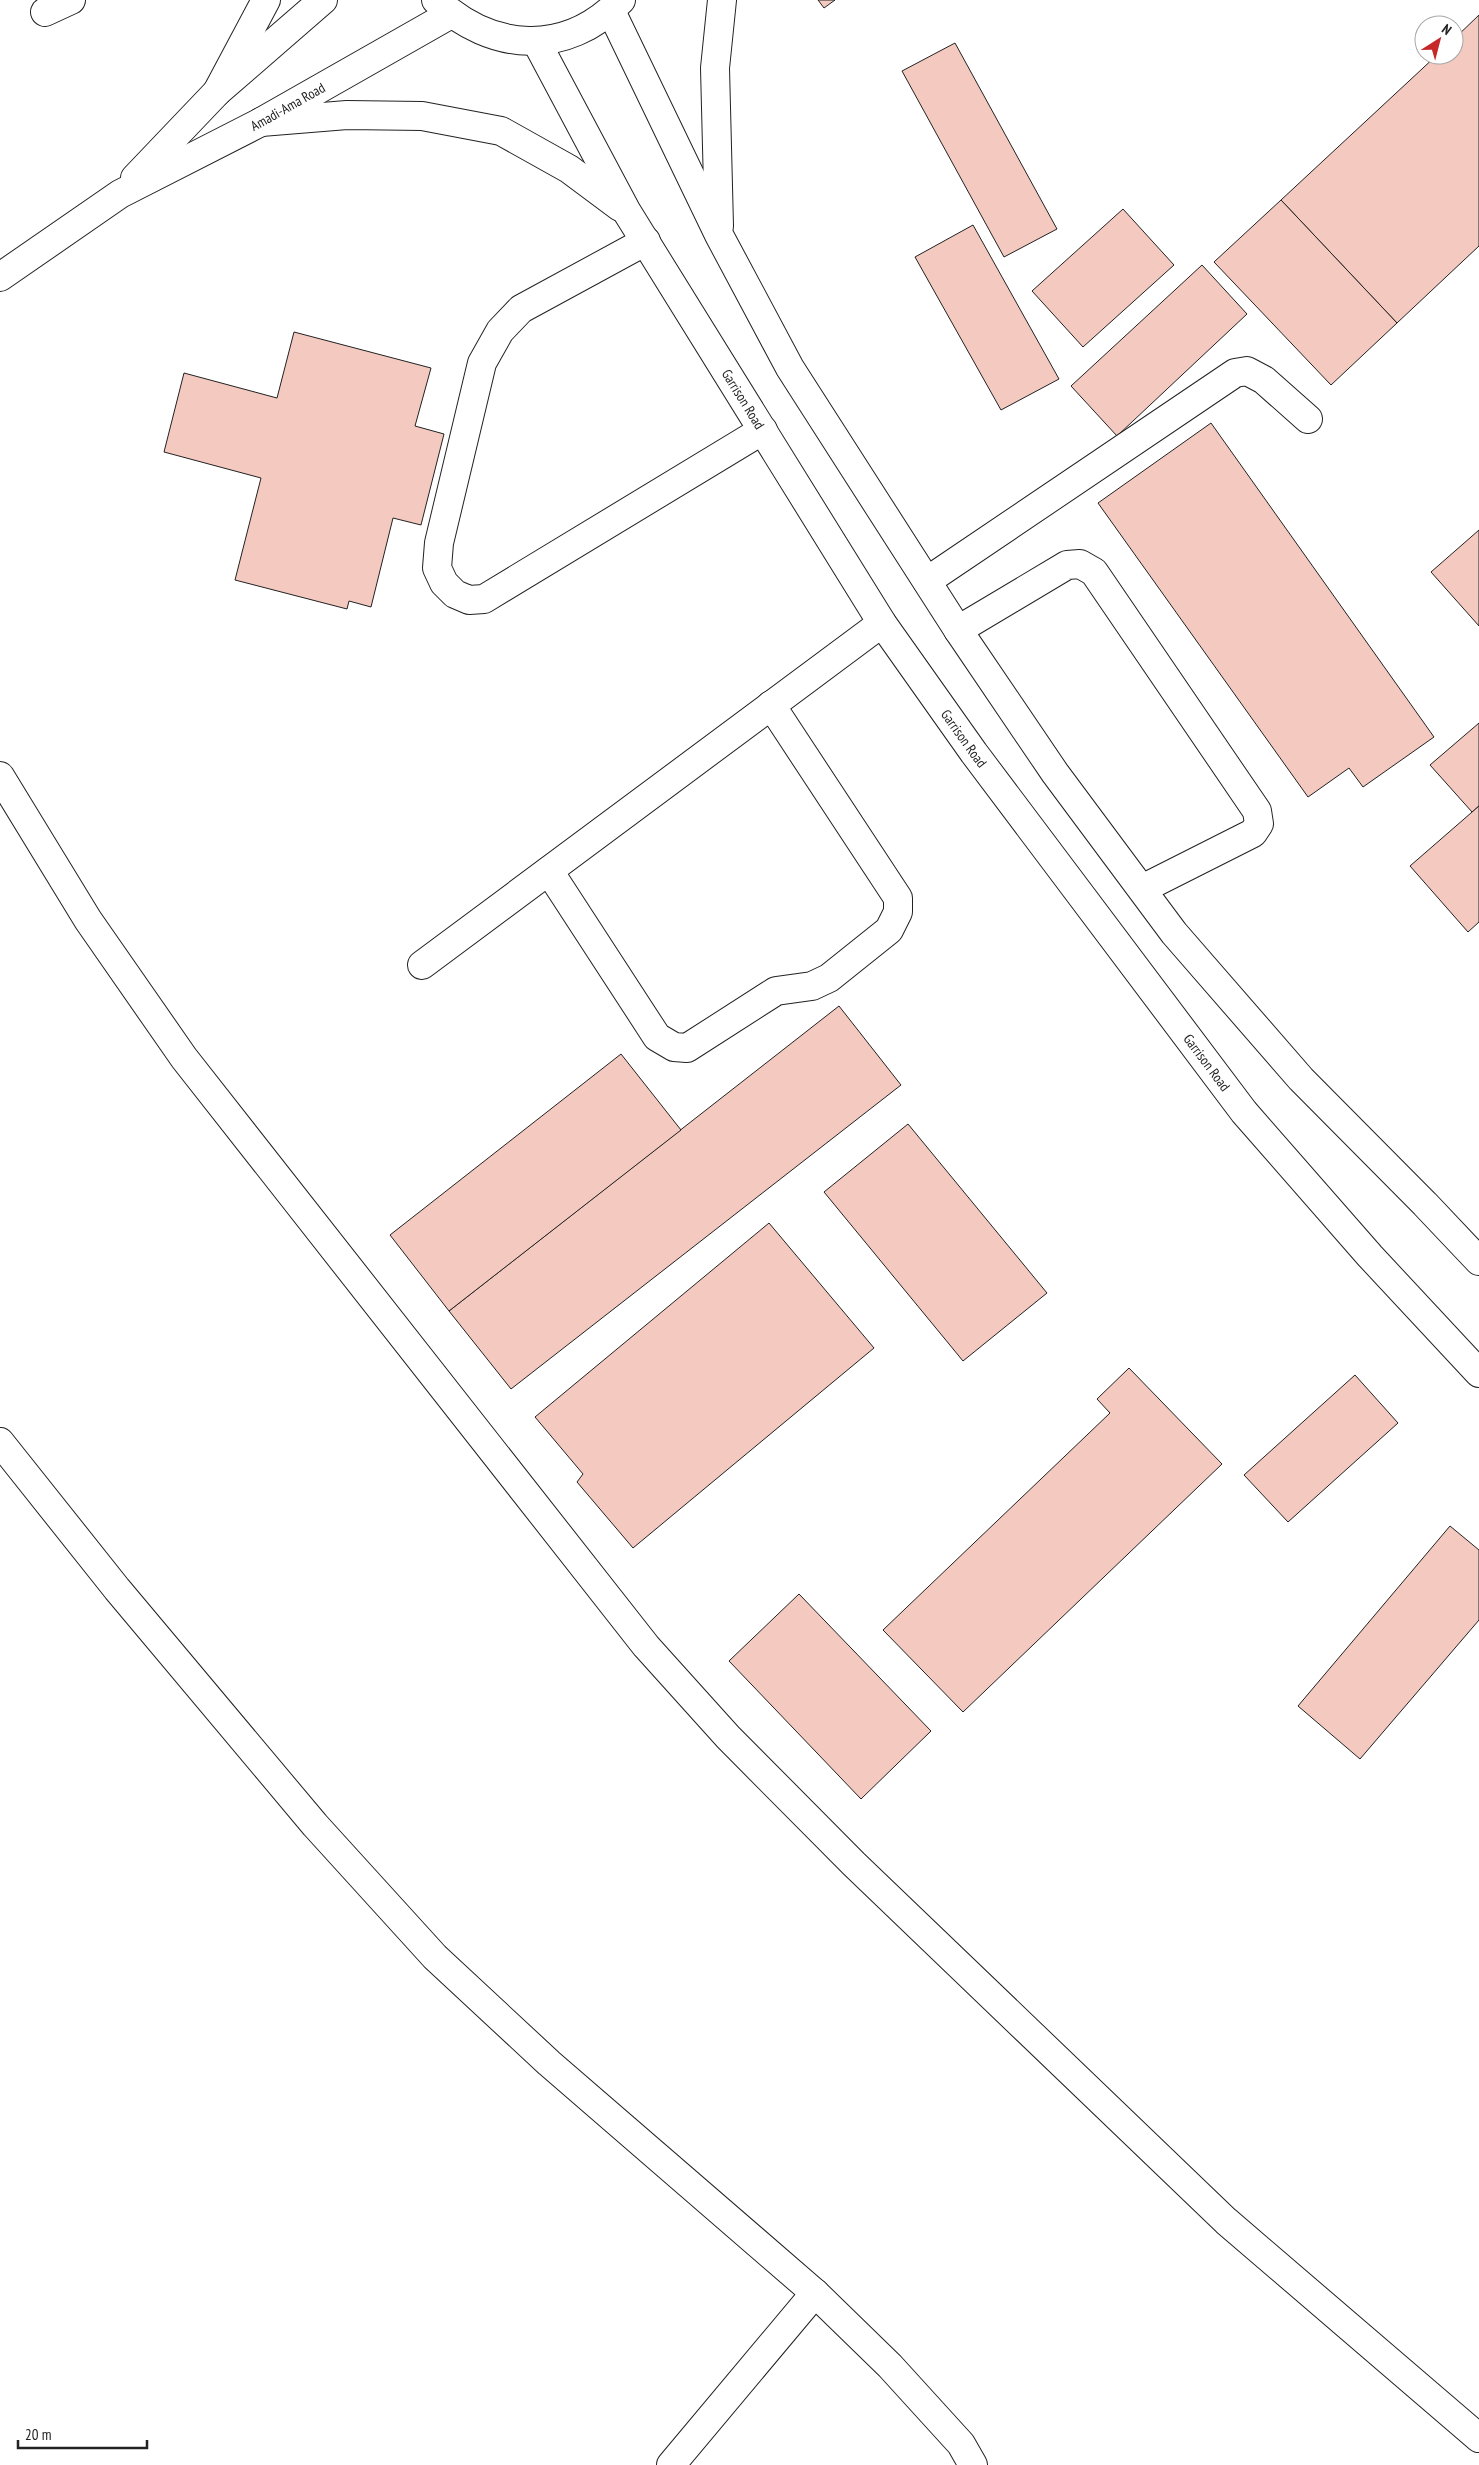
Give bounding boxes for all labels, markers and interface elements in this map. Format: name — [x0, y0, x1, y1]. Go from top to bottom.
north arrow — [1414, 15, 1464, 65]
text: N — [1438, 20, 1455, 39]
street label: Amadi-Ama Road — [247, 79, 328, 135]
street label: Garrison Road — [718, 366, 768, 432]
street label: Garrison Road — [937, 706, 991, 771]
street label: Garrison Road — [1179, 1030, 1234, 1095]
scale bar — [18, 2418, 146, 2450]
text: 20 m — [25, 2425, 51, 2444]

